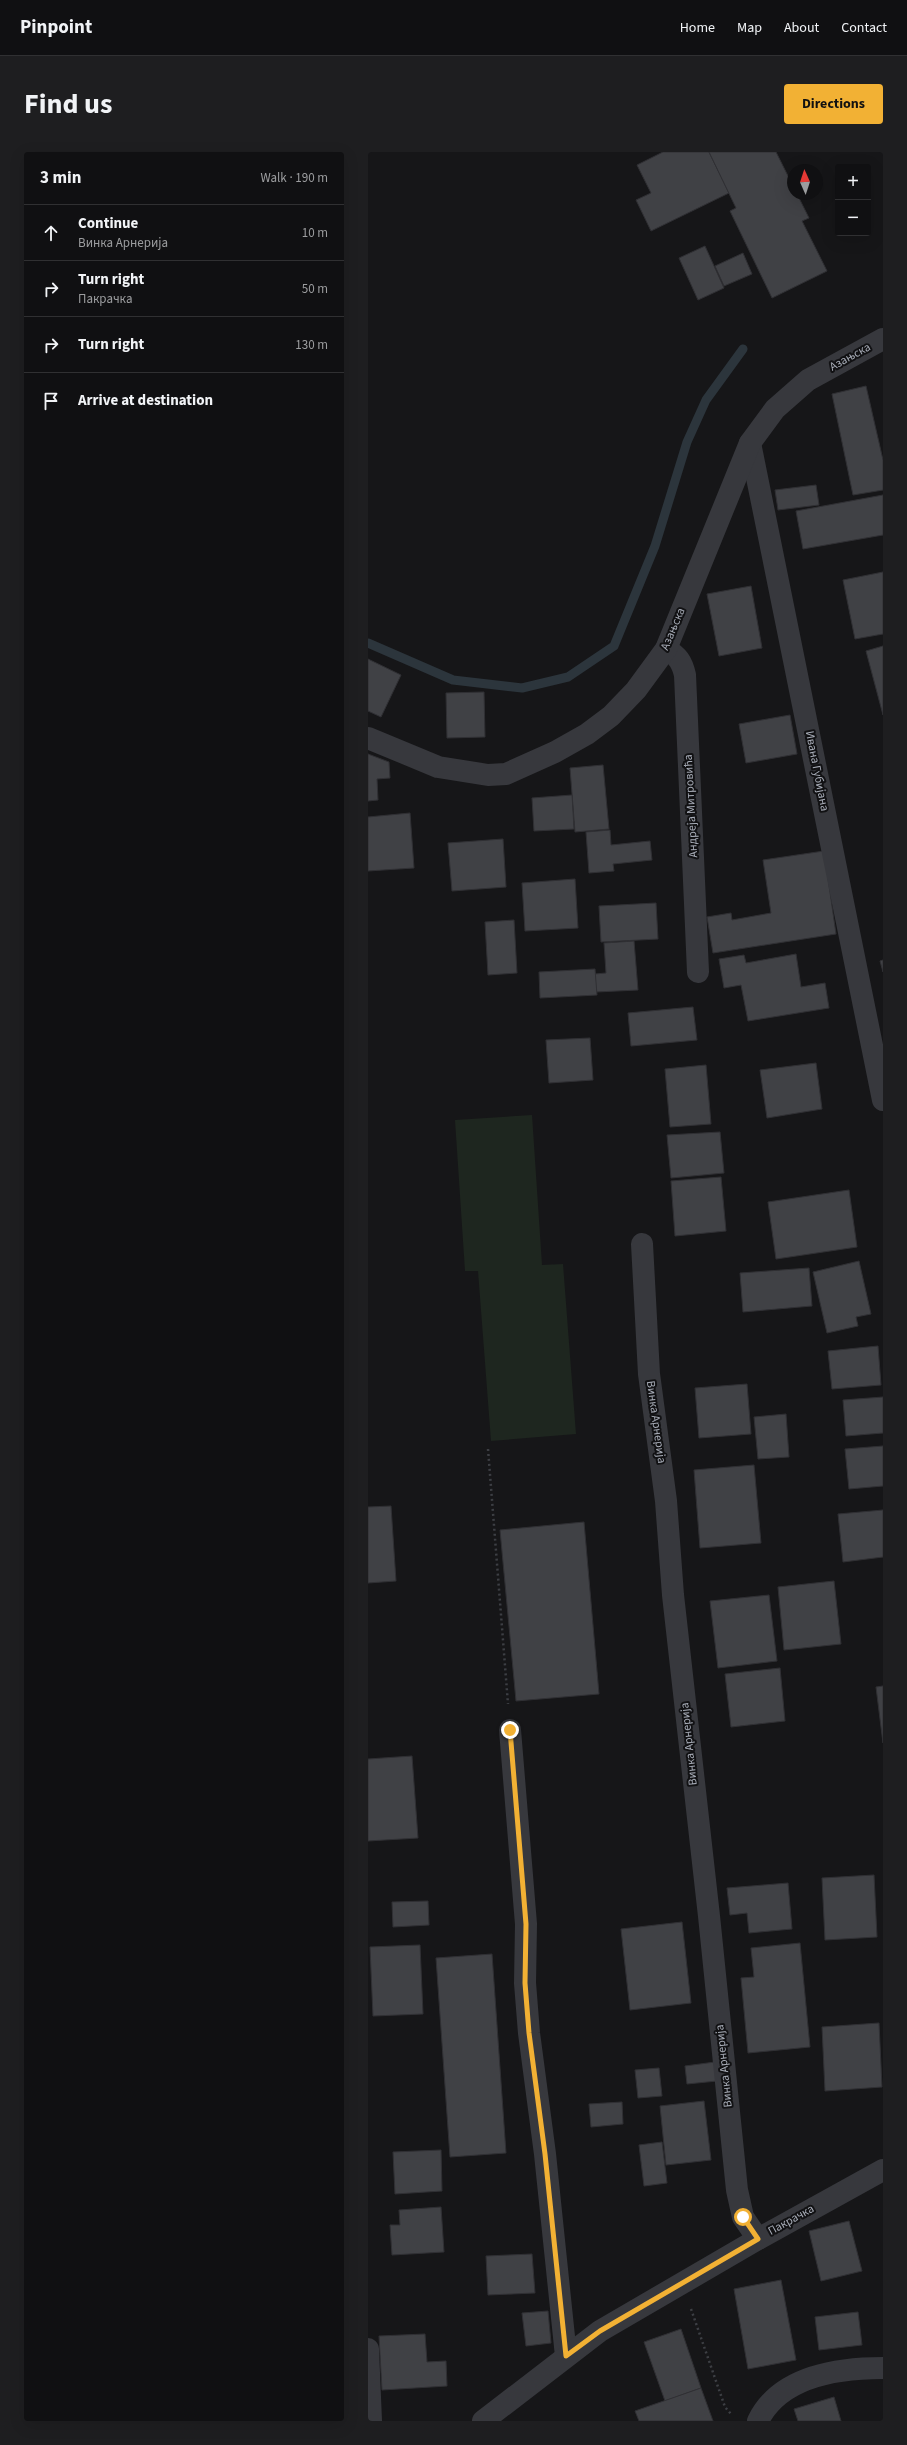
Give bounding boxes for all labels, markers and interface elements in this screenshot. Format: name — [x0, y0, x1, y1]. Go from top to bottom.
text: Pinpoint — [20, 14, 92, 41]
text: Home — [680, 18, 715, 38]
text: Map — [737, 18, 762, 38]
text: About — [784, 18, 819, 38]
text: Contact — [841, 18, 887, 38]
text: Find us — [24, 84, 112, 124]
button: Directions — [784, 84, 883, 124]
north arrow — [787, 164, 823, 200]
map controls — [835, 164, 871, 236]
button: + — [835, 164, 871, 200]
text: 3 min — [40, 166, 81, 190]
text: Walk · 190 m — [260, 169, 328, 187]
button: − — [835, 200, 871, 236]
text: Continue — [78, 213, 138, 234]
icon: ahead — [40, 222, 62, 244]
text: 10 m — [302, 224, 328, 242]
text: Винка Арнерија — [78, 234, 168, 252]
text: Turn right — [78, 269, 144, 290]
icon: right — [40, 278, 62, 300]
text: 50 m — [302, 280, 328, 298]
text: Пакрачка — [78, 290, 132, 308]
icon: right — [40, 334, 62, 356]
text: Turn right — [78, 334, 144, 355]
text: 130 m — [295, 336, 328, 354]
street label: Азањска — [826, 339, 874, 375]
icon: arrive — [40, 390, 62, 412]
text: Arrive at destination — [78, 390, 213, 411]
street label: Азањска — [656, 605, 690, 653]
street label: Ивана Губијана — [801, 729, 833, 813]
street label: Андреја Митровића — [680, 754, 702, 858]
street label: Винка Арнерија — [642, 1380, 670, 1464]
street label: Винка Арнерија — [676, 1702, 702, 1786]
route end — [501, 1721, 519, 1739]
street label: Винка Арнерија — [711, 2024, 737, 2108]
street label: Пакрачка — [765, 2200, 817, 2240]
route start — [734, 2208, 752, 2226]

